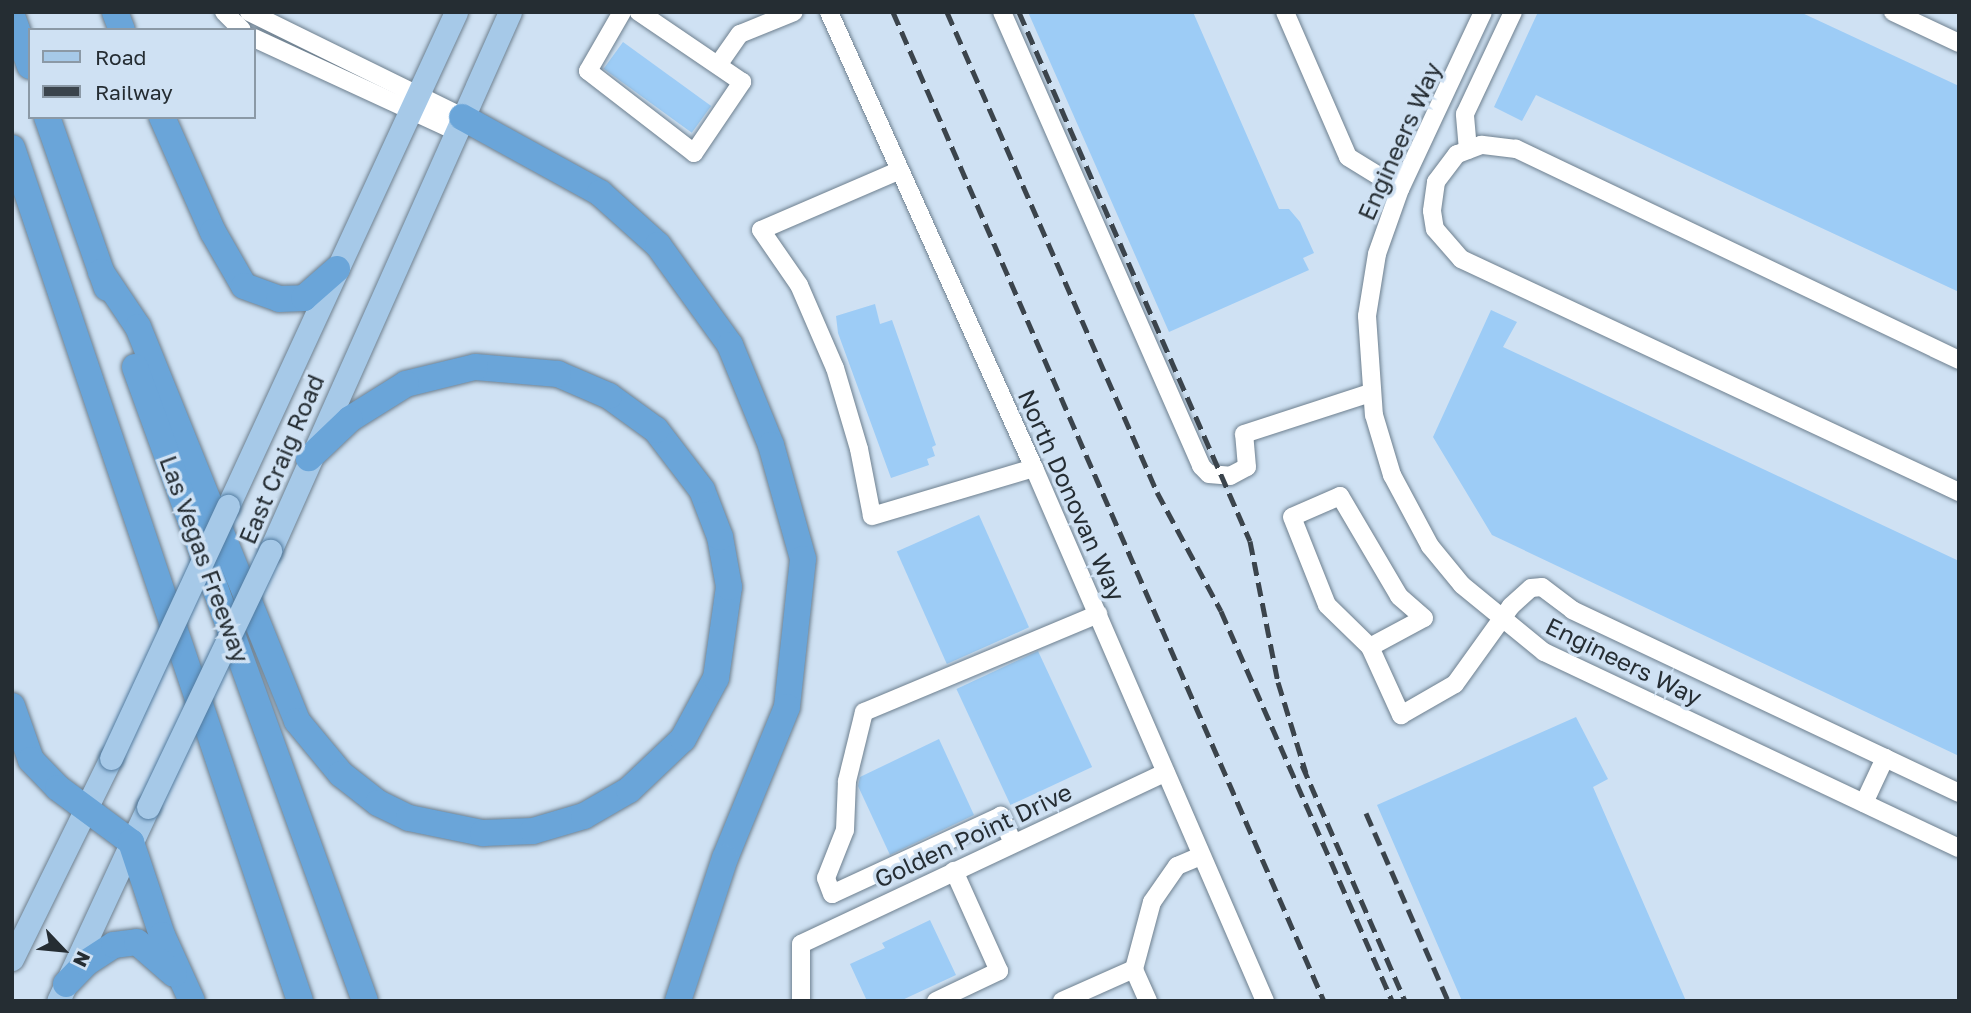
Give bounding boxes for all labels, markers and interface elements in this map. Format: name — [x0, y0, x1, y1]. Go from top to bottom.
legend — [28, 28, 256, 119]
text: Road — [95, 44, 146, 70]
street label: Engineers Way — [1351, 58, 1447, 224]
text: Railway — [95, 79, 173, 105]
street label: East Craig Road — [232, 370, 330, 548]
street label: North Donovan Way — [1012, 385, 1132, 605]
street label: Las Vegas Freeway — [154, 452, 256, 666]
street label: Engineers Way — [1541, 611, 1707, 711]
street label: Golden Point Drive — [870, 777, 1076, 893]
north arrow — [28, 915, 98, 985]
text: N — [69, 948, 96, 971]

